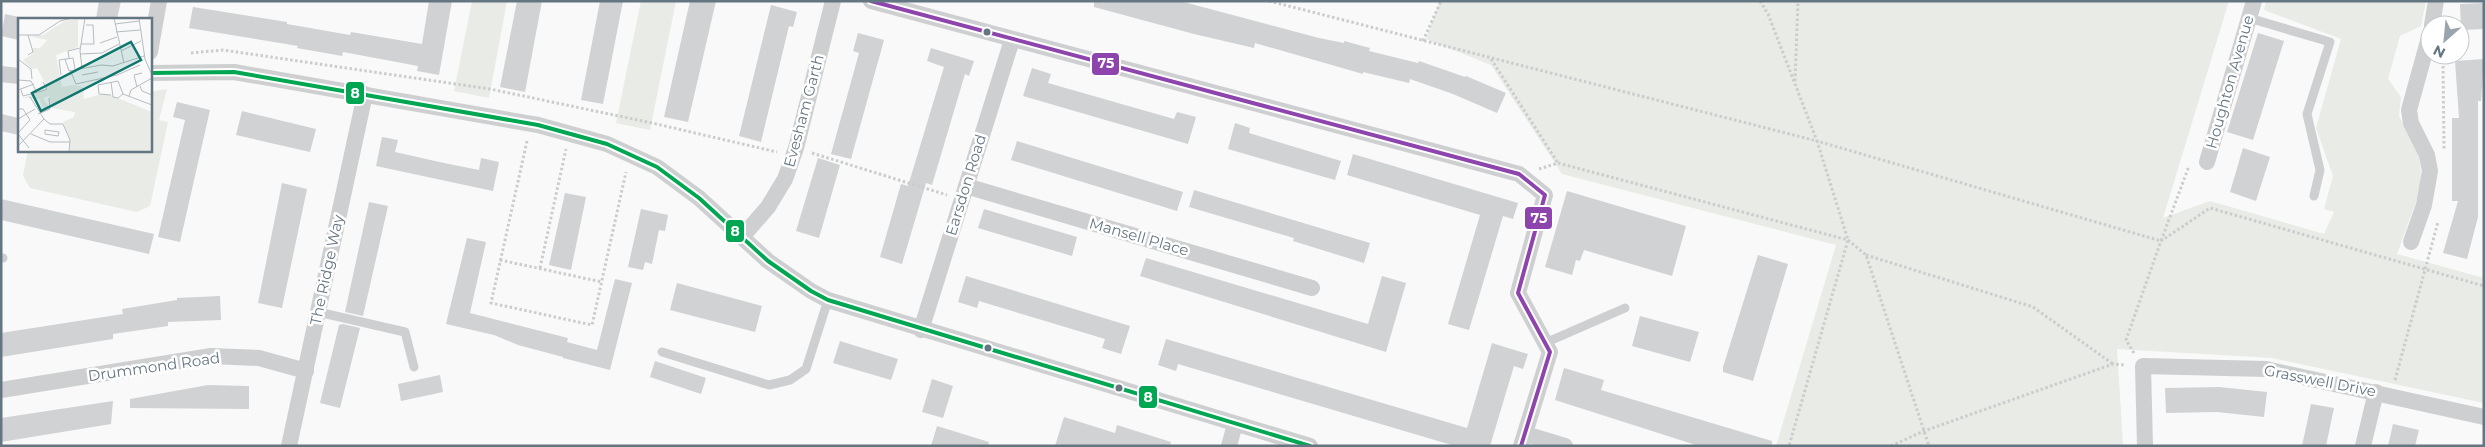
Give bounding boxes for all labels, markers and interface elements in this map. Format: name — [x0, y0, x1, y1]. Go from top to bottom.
street label: Houghton Avenue — [2201, 13, 2258, 151]
north arrow — [2420, 15, 2470, 65]
inset map — [18, 18, 151, 151]
unlabelled marker — [982, 27, 992, 37]
text: N — [2430, 41, 2448, 62]
street label: Evesham Garth — [779, 52, 828, 169]
line badge: 75 — [1091, 52, 1120, 76]
text: 75 — [1098, 54, 1114, 72]
line badge: 8 — [345, 81, 365, 105]
text: 8 — [350, 84, 360, 102]
street label: Earsdon Road — [941, 132, 990, 238]
line badge: 75 — [1524, 206, 1553, 230]
text: 75 — [1531, 209, 1547, 227]
street label: The Ridge Way — [306, 212, 348, 327]
street label: Mansell Place — [1087, 213, 1191, 260]
line badge: 8 — [725, 219, 745, 243]
text: 8 — [730, 222, 740, 240]
unlabelled marker — [983, 343, 993, 353]
street label: Drummond Road — [87, 348, 221, 385]
street label: Grasswell Drive — [2262, 360, 2378, 401]
unlabelled marker — [1114, 383, 1124, 393]
line badge: 8 — [1138, 385, 1158, 409]
text: 8 — [1143, 388, 1153, 406]

